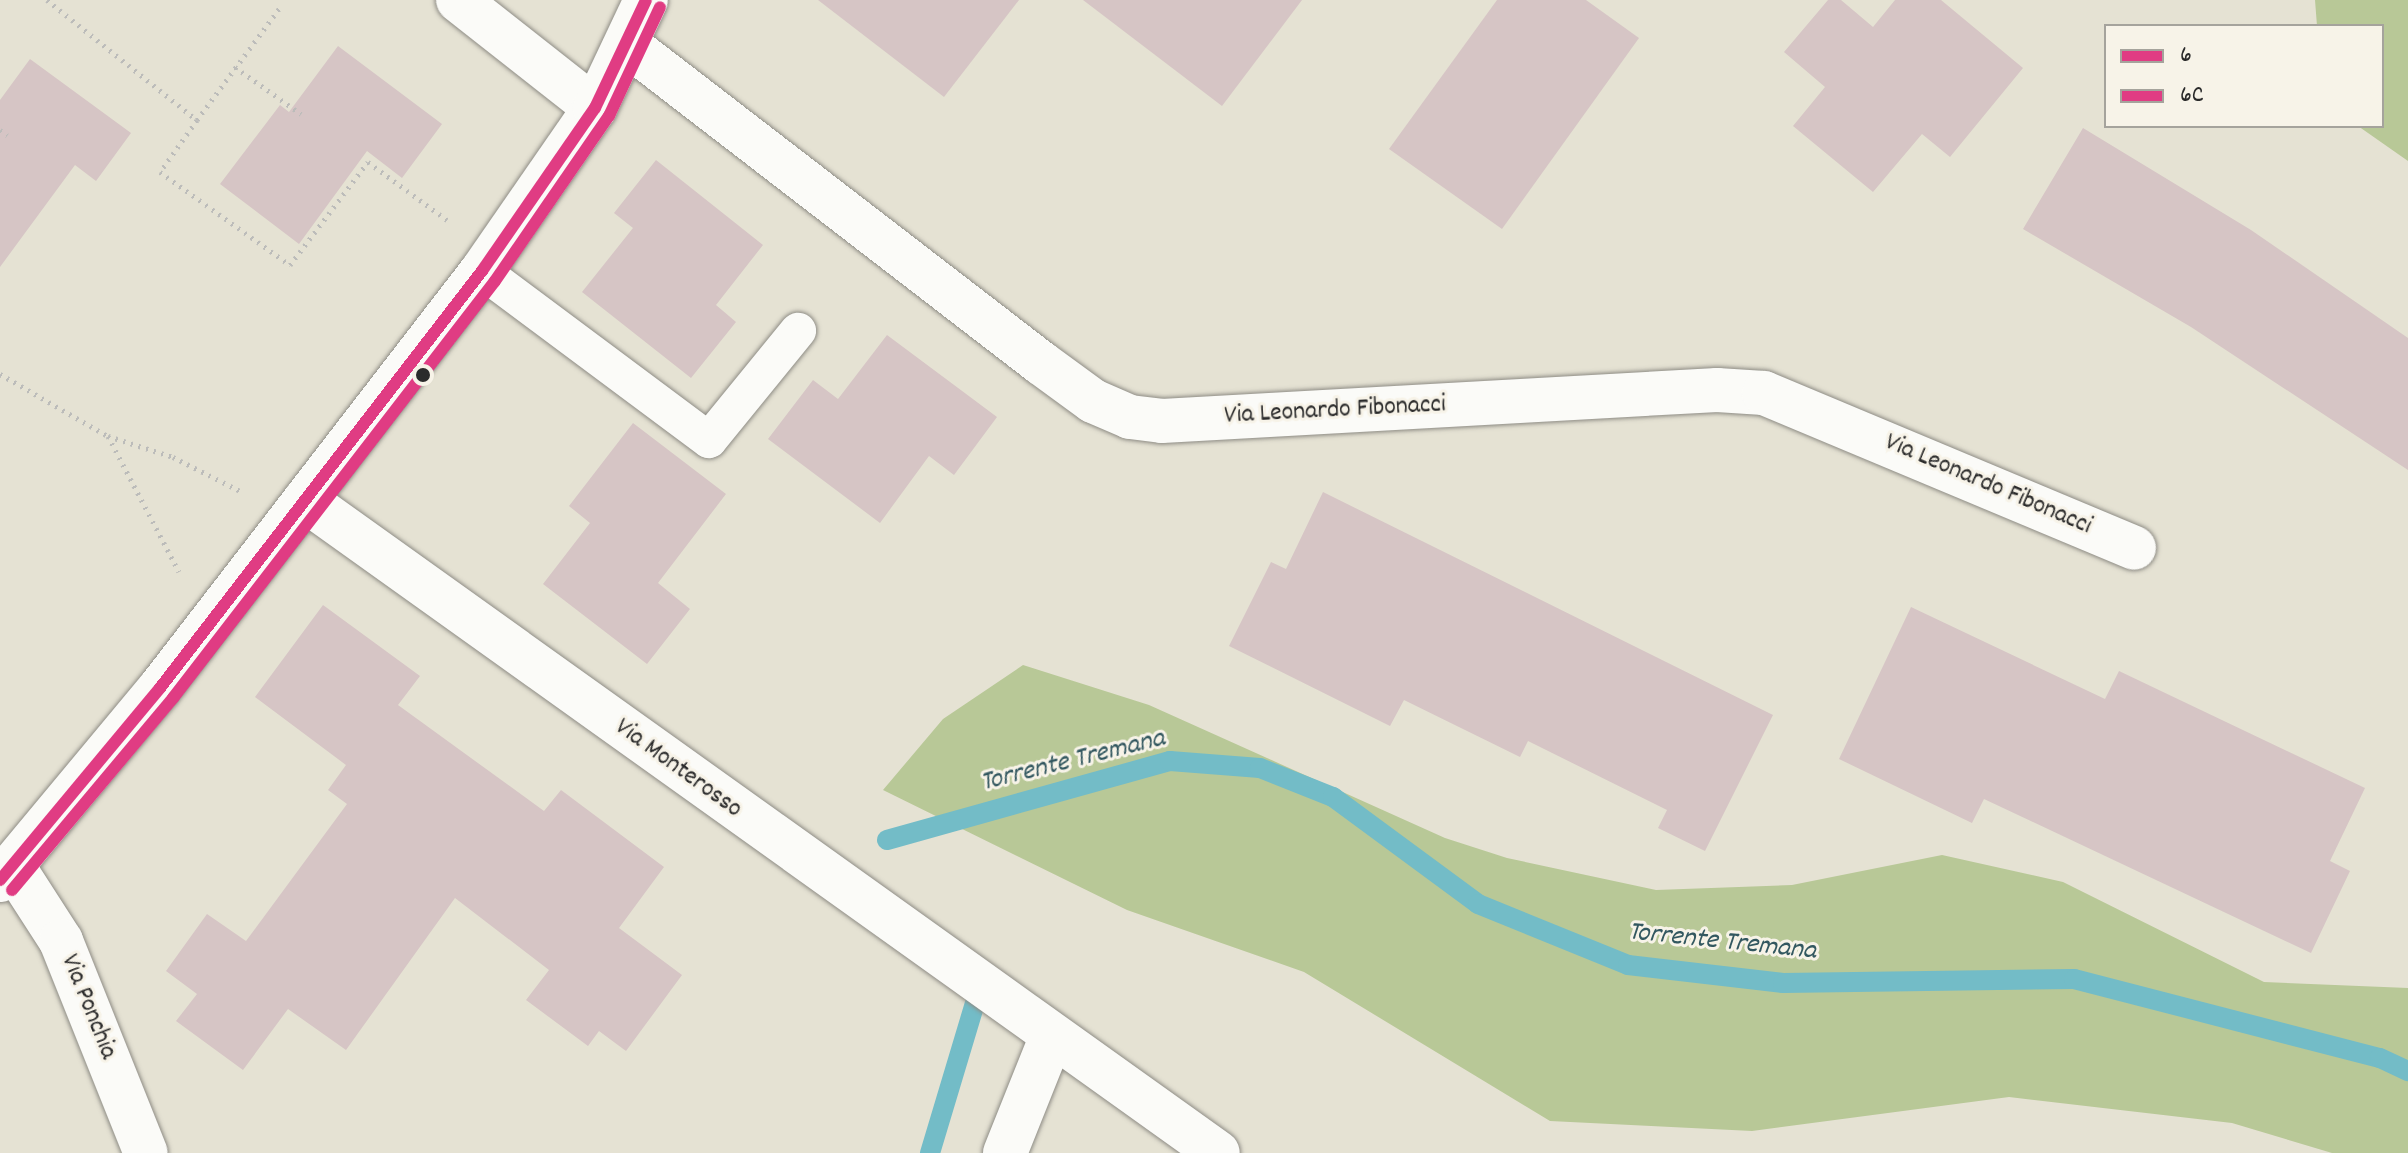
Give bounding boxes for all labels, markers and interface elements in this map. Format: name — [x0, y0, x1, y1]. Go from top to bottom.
legend — [2104, 24, 2384, 128]
text: 6 — [2180, 39, 2192, 73]
text: 6C — [2180, 79, 2204, 113]
unlabelled marker — [415, 367, 431, 383]
street label: Via Leonardo Fibonacci — [1223, 390, 1447, 432]
street label: Via Leonardo Fibonacci — [1880, 427, 2096, 543]
street label: Via Monterosso — [608, 712, 748, 826]
water label: Torrente Tremana — [977, 723, 1169, 801]
water label: Torrente Tremana — [1626, 916, 1818, 970]
street label: Via Ponchia — [53, 950, 123, 1064]

